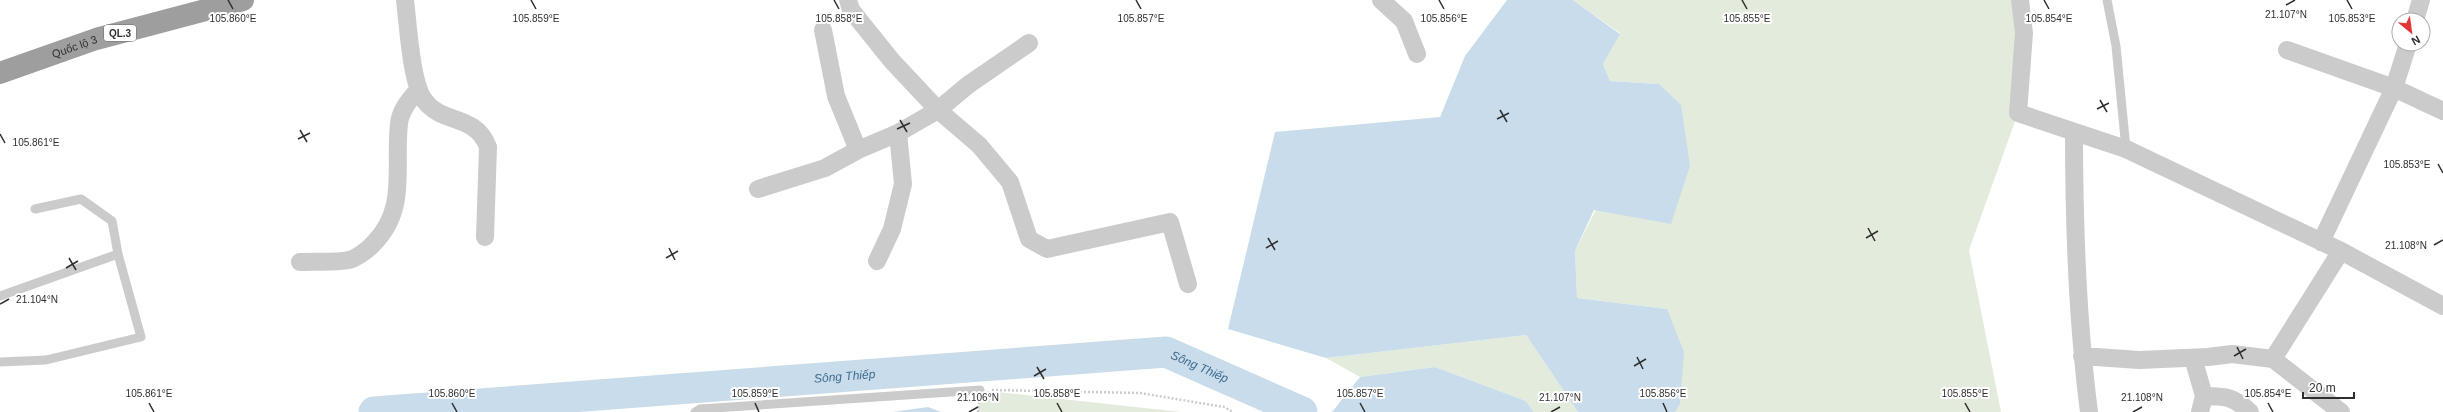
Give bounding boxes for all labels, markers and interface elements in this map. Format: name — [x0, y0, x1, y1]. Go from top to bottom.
text: 21.107°N — [2265, 9, 2307, 20]
north arrow — [2391, 12, 2431, 52]
text: 105.860°E — [210, 13, 257, 24]
text: 105.859°E — [513, 13, 560, 24]
text: 105.858°E — [816, 13, 863, 24]
text: 105.857°E — [1118, 13, 1165, 24]
text: 105.856°E — [1421, 13, 1468, 24]
text: 105.855°E — [1724, 13, 1771, 24]
text: 105.854°E — [2026, 13, 2073, 24]
text: 105.853°E — [2329, 13, 2376, 24]
road number: QL.3 — [104, 25, 136, 41]
street label: Quốc lộ 3 — [50, 33, 99, 60]
text: N — [2409, 34, 2422, 48]
text: 105.861°E — [13, 137, 60, 148]
text: 105.853°E — [2384, 159, 2431, 170]
text: 21.108°N — [2385, 240, 2427, 251]
text: 21.104°N — [16, 294, 58, 305]
water label: Sông Thiếp — [1169, 348, 1231, 386]
water label: Sông Thiếp — [813, 367, 876, 386]
scale bar — [2303, 374, 2354, 400]
text: 20 m — [2309, 381, 2336, 395]
text: 105.861°E — [126, 388, 173, 399]
text: 105.860°E — [429, 388, 476, 399]
text: 105.859°E — [732, 388, 779, 399]
text: 105.858°E — [1034, 388, 1081, 399]
text: 105.857°E — [1337, 388, 1384, 399]
text: 105.856°E — [1640, 388, 1687, 399]
text: 105.855°E — [1942, 388, 1989, 399]
text: 105.854°E — [2245, 388, 2292, 399]
text: 21.106°N — [957, 392, 999, 403]
text: 21.107°N — [1539, 392, 1581, 403]
text: 21.108°N — [2121, 392, 2163, 403]

